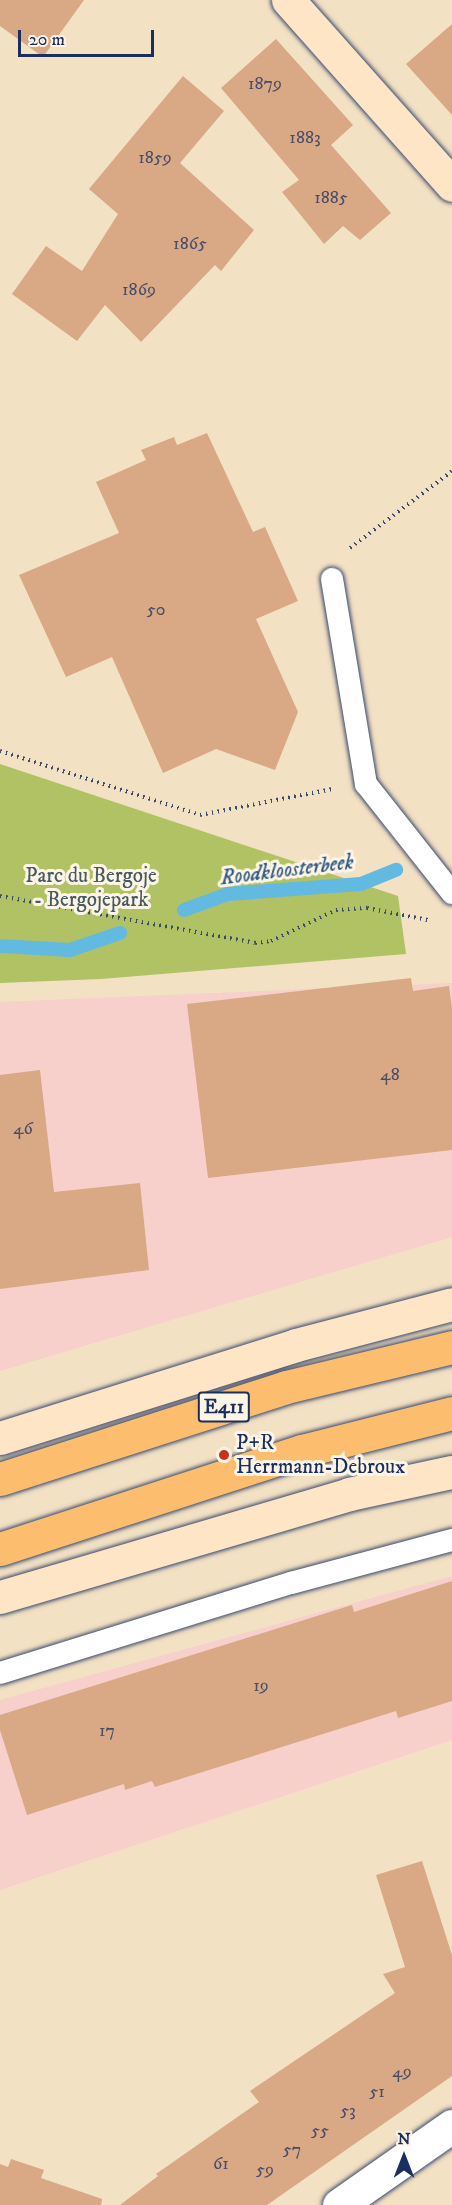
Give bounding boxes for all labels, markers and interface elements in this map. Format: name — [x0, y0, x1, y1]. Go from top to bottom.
scale bar — [21, 18, 158, 56]
text: 20 m — [29, 29, 65, 51]
house number: 1879 — [248, 73, 282, 95]
house number: 1883 — [289, 127, 321, 149]
house number: 1859 — [138, 147, 172, 169]
house number: 1885 — [314, 187, 348, 209]
house number: 1865 — [173, 233, 207, 255]
house number: 1869 — [122, 279, 156, 301]
house number: 50 — [147, 599, 165, 621]
water label: Roodkloosterbeek — [219, 849, 355, 891]
park label: Parc du Bergoje - Bergojepark — [25, 863, 157, 913]
house number: 48 — [380, 1064, 400, 1086]
house number: 46 — [13, 1118, 33, 1140]
road number: E411 — [197, 1390, 251, 1424]
place label: P+R Herrmann-Debroux — [236, 1430, 405, 1480]
marker: P+R Herrmann-Debroux — [217, 1448, 231, 1462]
house number: 19 — [253, 1675, 269, 1697]
house number: 17 — [99, 1720, 115, 1742]
house number: 49 — [392, 2061, 412, 2083]
house number: 51 — [369, 2081, 385, 2103]
house number: 53 — [340, 2100, 356, 2122]
house number: 55 — [311, 2120, 329, 2142]
north arrow — [374, 2127, 434, 2187]
text: N — [397, 2129, 411, 2149]
house number: 57 — [283, 2139, 301, 2161]
house number: 61 — [213, 2153, 229, 2175]
house number: 59 — [256, 2159, 274, 2181]

